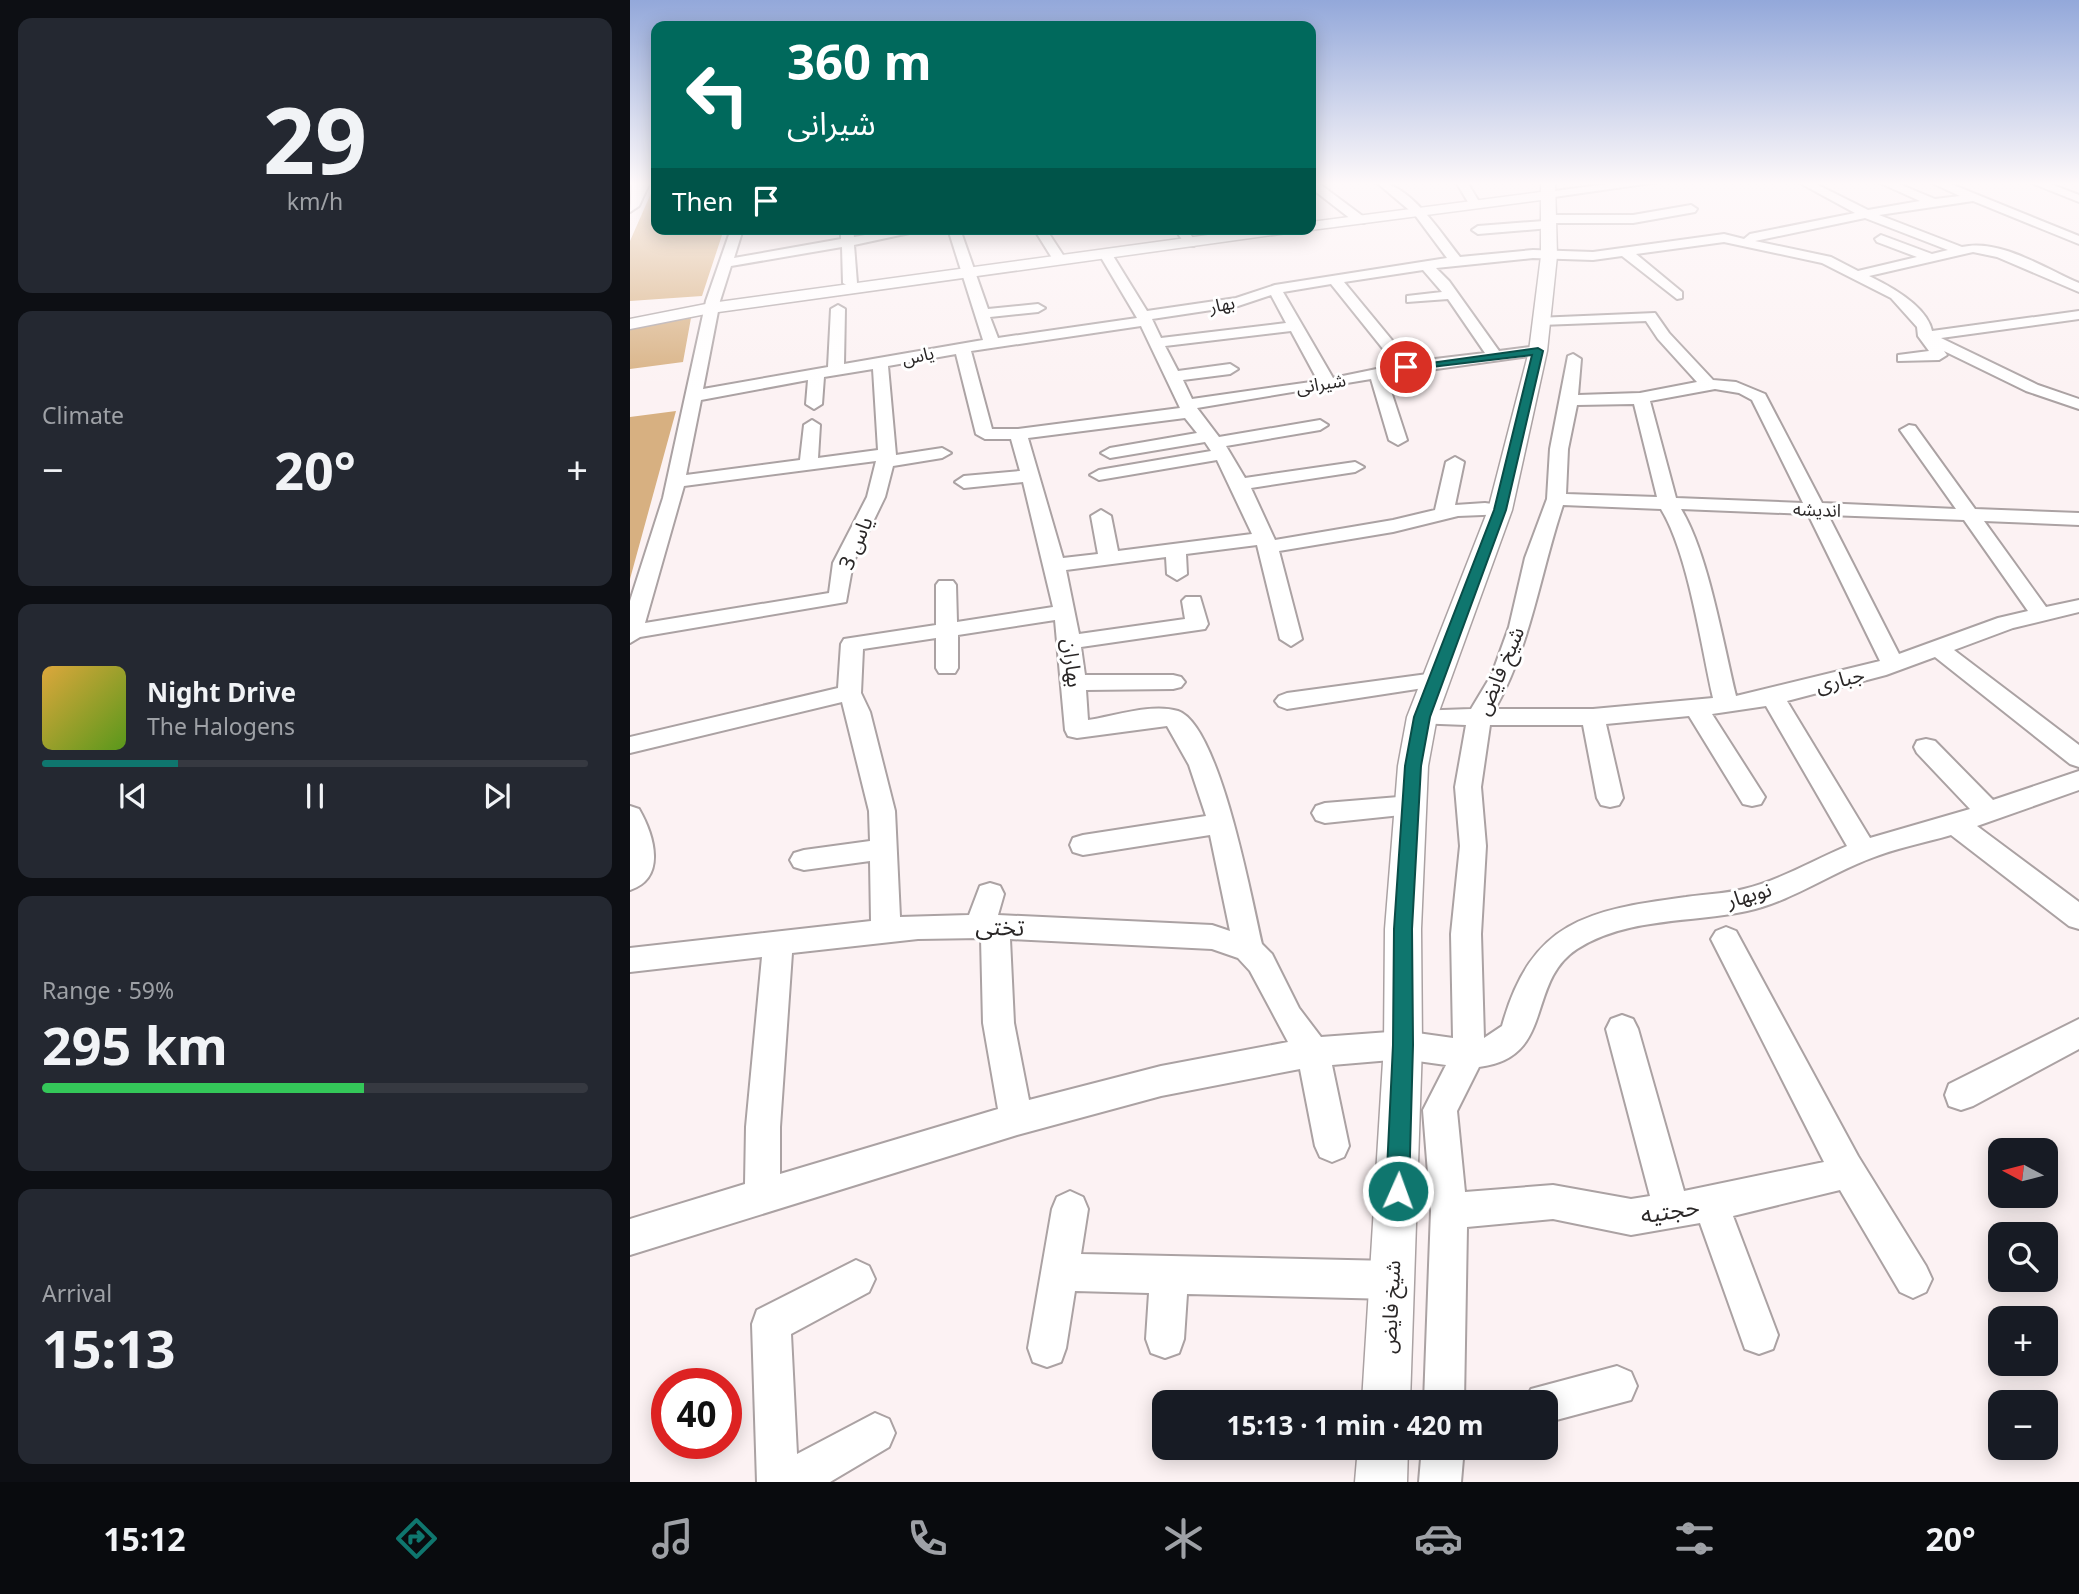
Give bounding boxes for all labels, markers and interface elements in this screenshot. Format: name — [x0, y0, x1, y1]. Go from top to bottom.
text: 360 m — [787, 28, 932, 94]
icon: left — [672, 49, 763, 140]
text: 29 — [263, 77, 367, 201]
text: شیرانی — [787, 101, 876, 144]
icon: arrive — [747, 182, 785, 220]
text: Then — [672, 183, 733, 219]
text: km/h — [287, 185, 343, 217]
street label: بهار — [1206, 290, 1237, 318]
pin — [1376, 337, 1436, 397]
street label: یاس — [899, 340, 936, 370]
icon: arrive — [1387, 348, 1425, 386]
street label: شیرانی — [1294, 367, 1347, 399]
text: Climate — [42, 399, 124, 431]
text: 20° — [274, 434, 356, 505]
text: − — [42, 443, 64, 495]
text: + — [566, 443, 588, 495]
street label: اندیشه — [1793, 496, 1842, 522]
street label: یاس 3 — [831, 512, 879, 574]
street label: شیخ فایض — [1468, 622, 1532, 720]
street label: بهاران — [1056, 637, 1090, 689]
street label: جباری — [1812, 659, 1867, 699]
text: Night Drive — [147, 674, 296, 710]
text: The Halogens — [147, 710, 295, 742]
icon: previous — [114, 777, 152, 815]
icon: pause — [296, 777, 334, 815]
icon: next — [478, 777, 516, 815]
street label: نوبهار — [1722, 874, 1775, 914]
street label: تختی — [975, 908, 1025, 943]
text: Range · 59% — [42, 974, 174, 1006]
text: 295 km — [42, 1009, 228, 1080]
north arrow — [1988, 1138, 2058, 1208]
map controls — [1988, 1138, 2058, 1460]
position arrow — [1361, 1154, 1435, 1228]
street label: حجتیه — [1638, 1189, 1701, 1230]
button: search — [1988, 1222, 2058, 1292]
street label: شیخ فایض — [1374, 1259, 1408, 1355]
text: Arrival — [42, 1277, 112, 1309]
button: + — [1988, 1306, 2058, 1376]
text: 15:13 — [42, 1312, 176, 1383]
speed limit sign: 40 — [651, 1368, 742, 1459]
button: − — [1988, 1390, 2058, 1460]
text: 15:13 · 1 min · 420 m — [1227, 1407, 1483, 1443]
icon: directions — [392, 1514, 441, 1563]
icon: music — [648, 1514, 697, 1563]
icon: phone — [903, 1514, 952, 1563]
icon: climate — [1159, 1514, 1208, 1563]
icon: car — [1414, 1514, 1463, 1563]
icon: filters — [1670, 1514, 1719, 1563]
text: 15:12 — [103, 1517, 186, 1560]
text: 20° — [1925, 1517, 1976, 1560]

